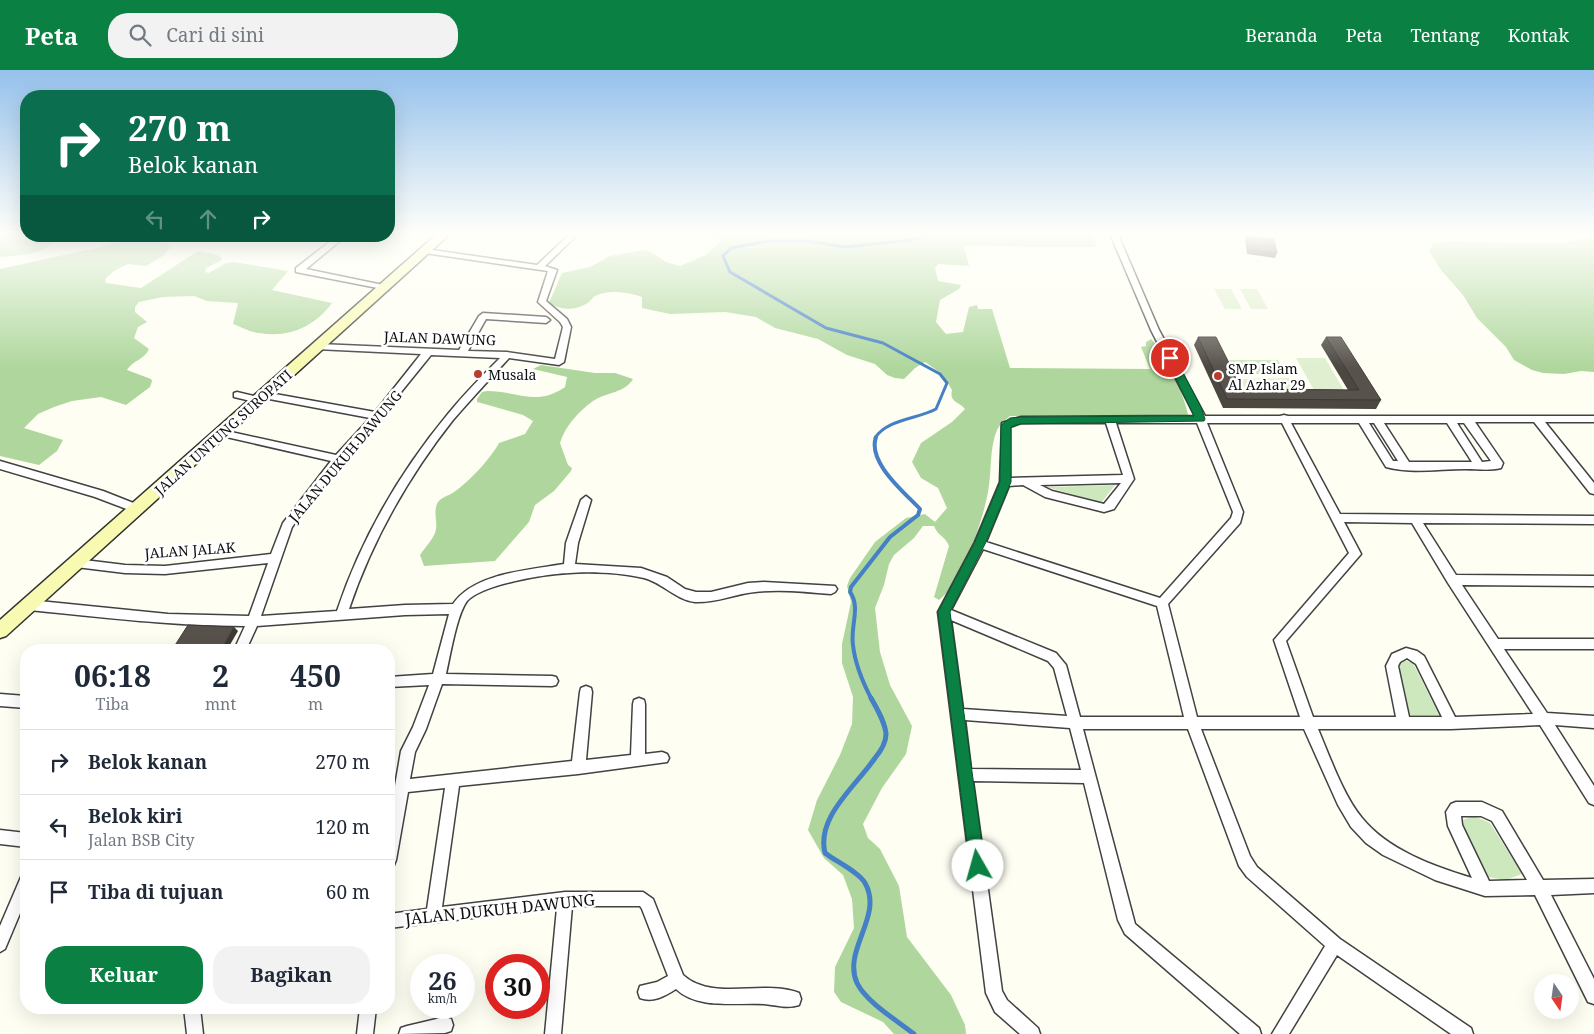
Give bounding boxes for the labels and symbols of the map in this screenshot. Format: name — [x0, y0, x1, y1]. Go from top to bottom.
street label: JALAN DAWUNG — [383, 327, 496, 349]
pin — [1149, 337, 1191, 379]
place label: SMP Islam Al Azhar 29 — [1228, 359, 1306, 394]
street label: JALAN UNTUNG SUROPATI — [149, 365, 296, 500]
place label: Musala — [488, 365, 537, 384]
marker: Musala — [472, 368, 484, 380]
marker: SMP Islam Al Azhar 29 — [1212, 370, 1224, 382]
street label: JALAN DUKUH DAWUNG — [283, 386, 406, 527]
street label: JALAN JALAK — [143, 537, 236, 563]
position arrow — [951, 839, 1003, 891]
street label: JALAN DUKUH DAWUNG — [403, 888, 596, 930]
speed limit sign: 30 — [485, 954, 550, 1019]
north arrow — [1534, 974, 1579, 1019]

